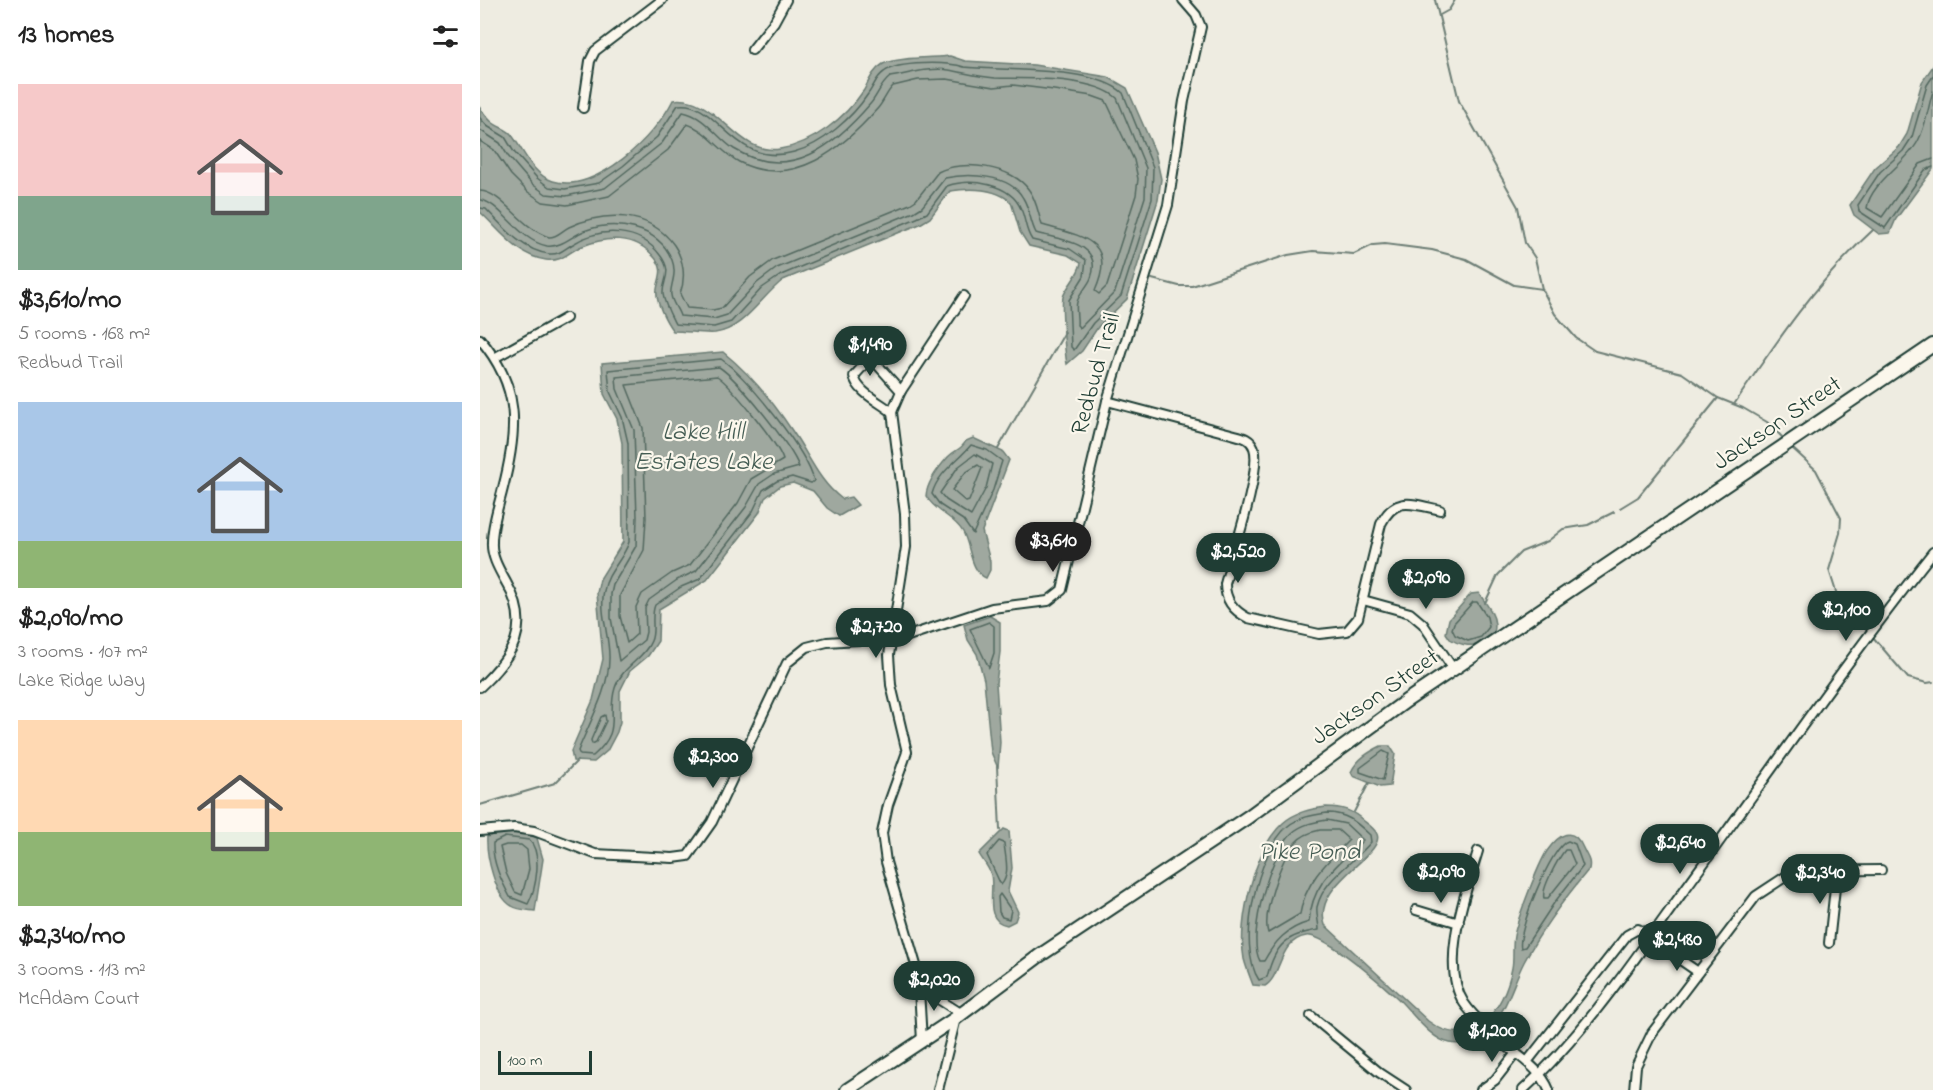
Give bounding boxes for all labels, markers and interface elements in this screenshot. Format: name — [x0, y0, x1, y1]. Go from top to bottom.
text: 13 homes — [18, 17, 114, 55]
icon: filters — [429, 20, 462, 53]
icon: home — [186, 123, 294, 231]
text: $3,610/mo — [18, 282, 122, 320]
street label: Redbud Trail — [1063, 309, 1131, 439]
text: 5 rooms · 168 m² — [18, 320, 151, 349]
pin: $1,490 — [821, 326, 919, 377]
text: $1,490 — [848, 331, 892, 360]
text: Redbud Trail — [18, 349, 123, 378]
street label: Jackson Street — [1707, 368, 1849, 480]
water label: Lake Hill Estates Lake — [634, 414, 774, 482]
icon: home — [186, 441, 294, 549]
pin: $3,610 — [1004, 522, 1102, 573]
text: $3,610 — [1029, 527, 1077, 556]
pin: $2,520 — [1189, 533, 1287, 584]
text: $2,520 — [1210, 538, 1266, 567]
pin: $2,090 — [1377, 559, 1475, 610]
text: $2,090 — [1402, 564, 1450, 593]
pin: $2,100 — [1797, 591, 1895, 642]
text: $2,100 — [1821, 596, 1871, 625]
text: $2,090/mo — [18, 600, 123, 638]
pin: $2,720 — [827, 608, 925, 659]
text: $2,720 — [850, 613, 902, 642]
text: 3 rooms · 107 m² — [18, 638, 148, 667]
street label: Jackson Street — [1305, 641, 1447, 755]
text: Lake Ridge Way — [18, 667, 145, 696]
pin: $2,300 — [664, 738, 762, 789]
text: $2,300 — [687, 743, 739, 772]
icon: home — [186, 759, 294, 867]
pin: $2,640 — [1631, 824, 1729, 875]
text: $2,640 — [1654, 829, 1706, 858]
water label: Pike Pond — [1258, 834, 1361, 872]
pin: $2,090 — [1392, 853, 1490, 904]
pin: $2,340 — [1771, 854, 1869, 905]
text: $2,090 — [1417, 858, 1465, 887]
text: $2,340 — [1795, 859, 1845, 888]
text: $2,340/mo — [18, 918, 126, 956]
pin: $2,480 — [1628, 921, 1726, 972]
text: $2,480 — [1652, 926, 1702, 955]
text: 3 rooms · 113 m² — [18, 956, 146, 985]
pin: $2,020 — [885, 961, 983, 1012]
text: $2,020 — [908, 966, 960, 995]
text: McAdam Court — [18, 985, 140, 1014]
pin: $1,200 — [1443, 1012, 1541, 1063]
text: $1,200 — [1467, 1017, 1517, 1046]
scale bar — [498, 1048, 592, 1076]
text: 100 m — [507, 1049, 542, 1073]

